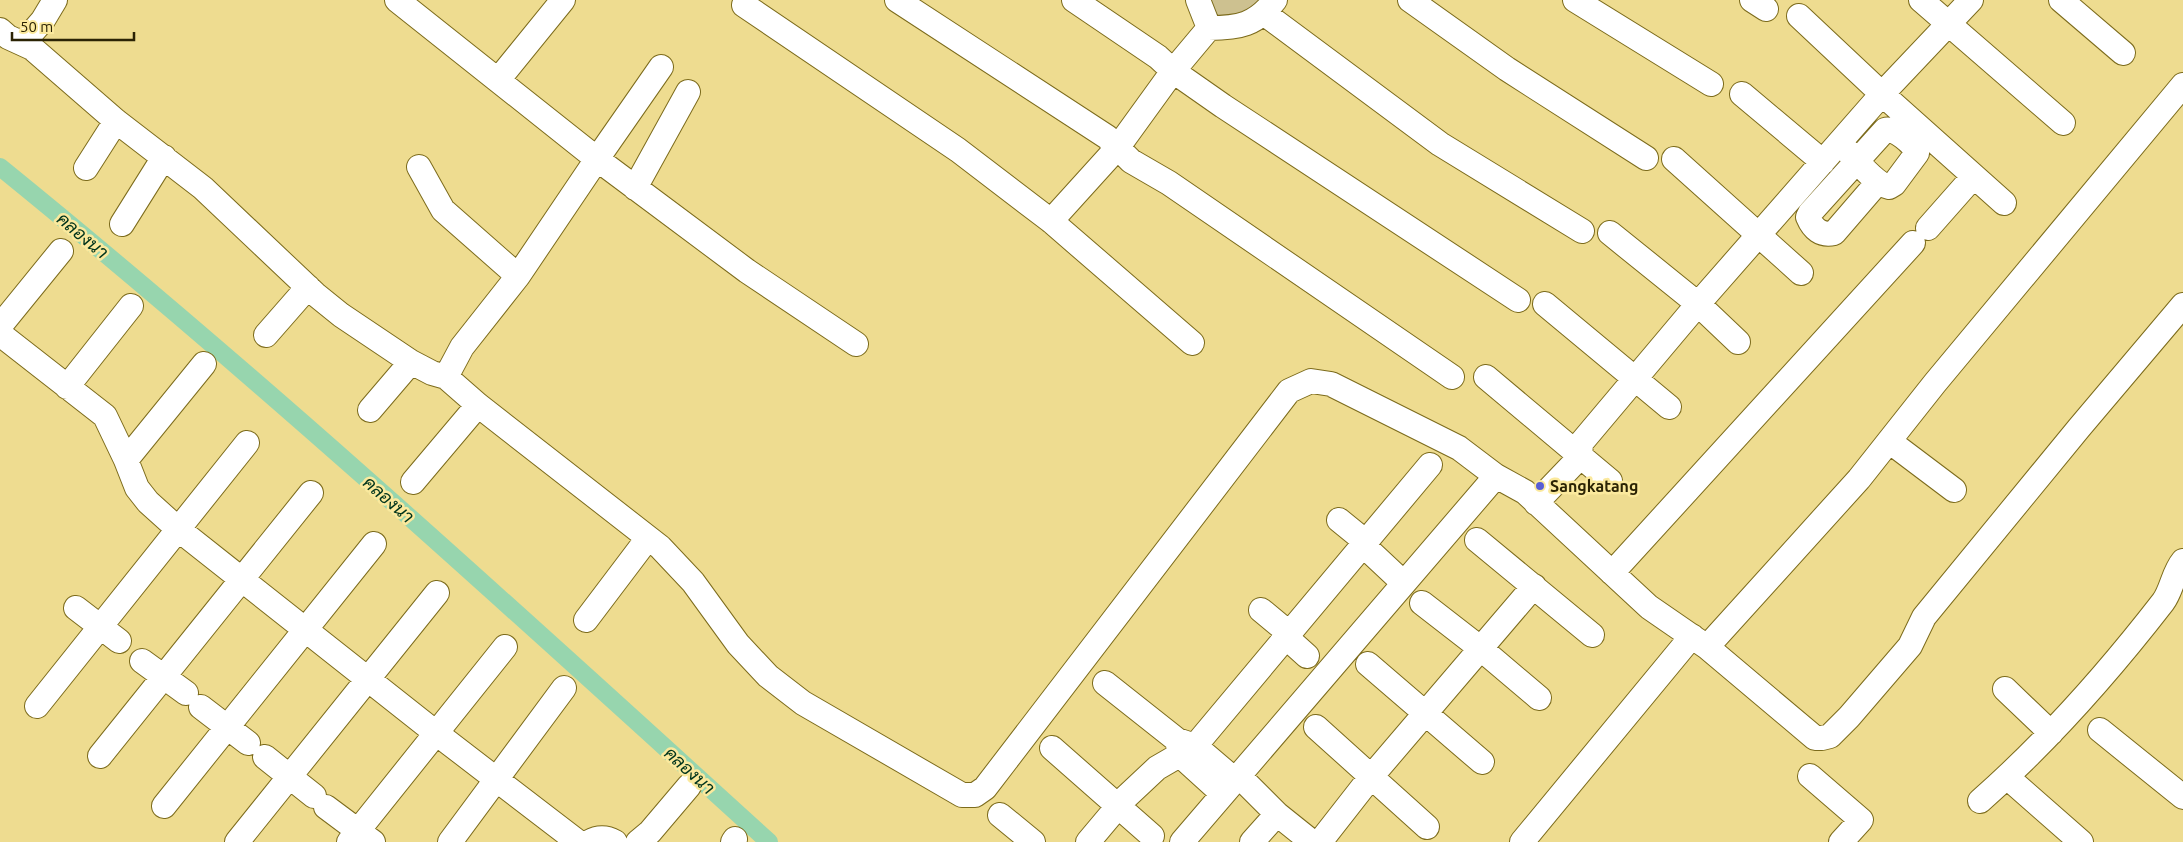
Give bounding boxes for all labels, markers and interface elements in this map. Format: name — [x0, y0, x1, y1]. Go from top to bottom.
scale bar — [12, 10, 135, 42]
text: 50 m — [20, 18, 53, 35]
water label: คลองนา — [54, 208, 113, 262]
water label: คลองนา — [360, 472, 418, 526]
place label: Sangkatang — [1550, 477, 1638, 495]
marker: Sangkatang — [1534, 480, 1546, 492]
water label: คลองนา — [661, 742, 719, 798]

